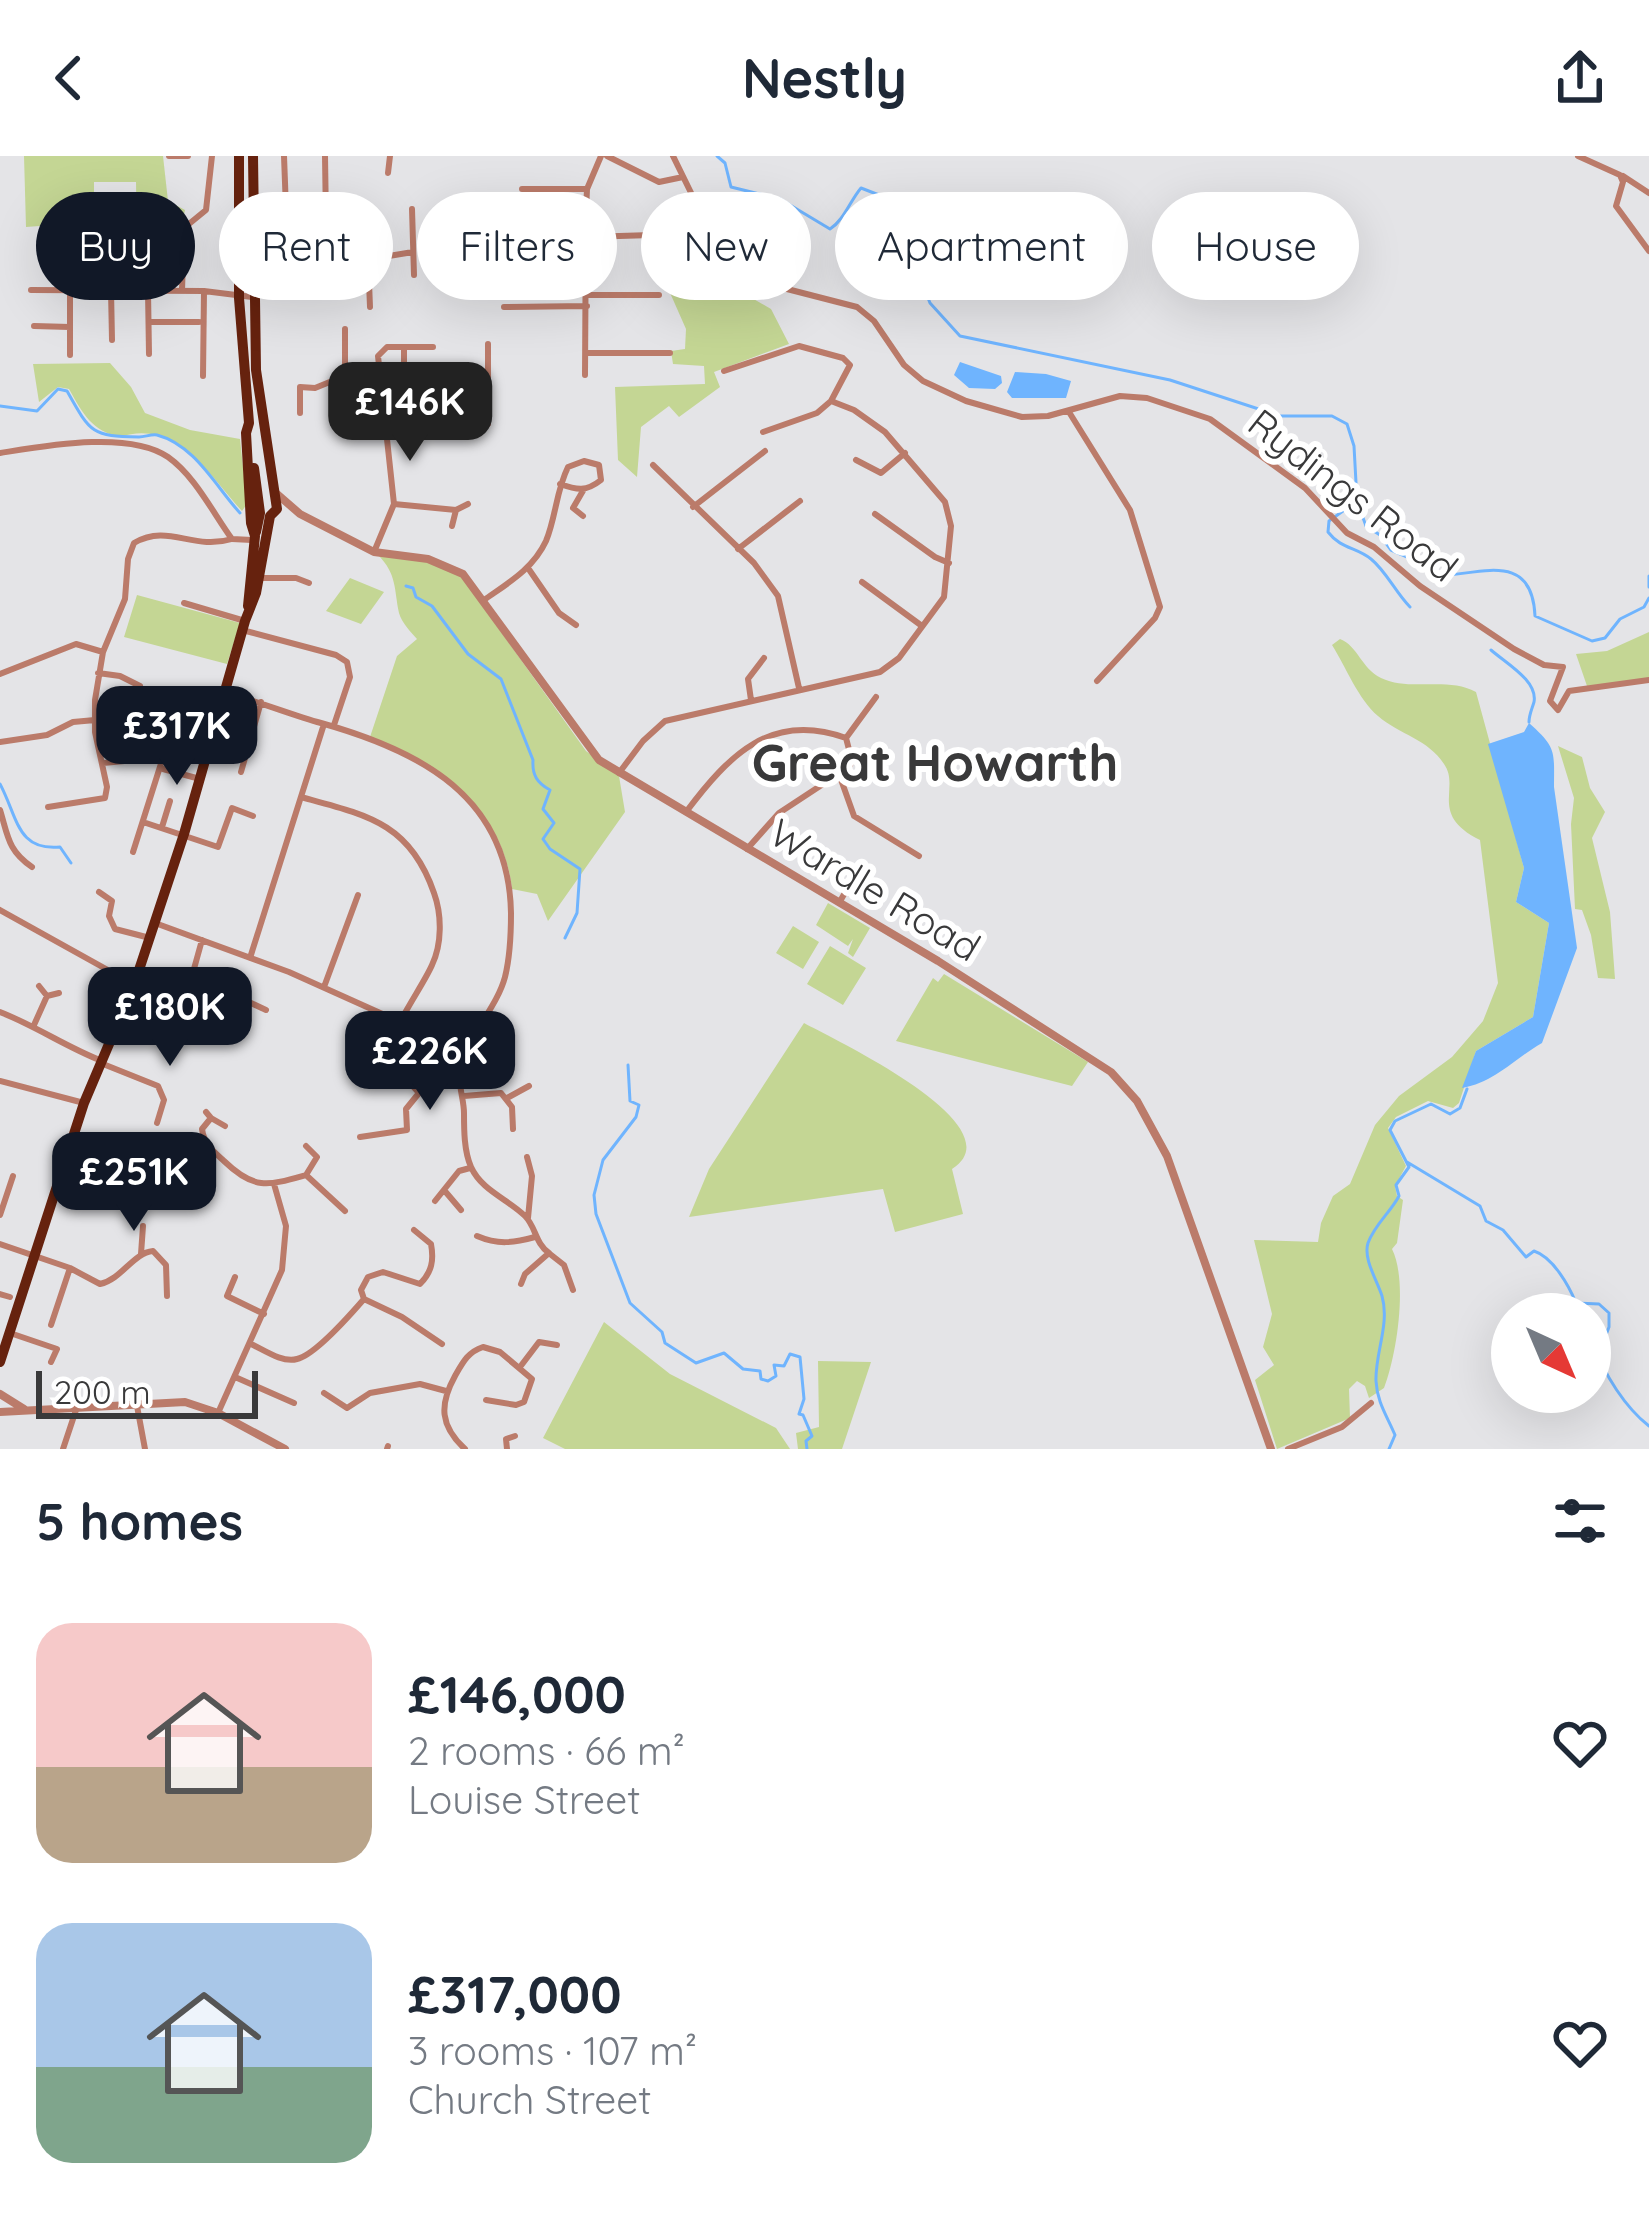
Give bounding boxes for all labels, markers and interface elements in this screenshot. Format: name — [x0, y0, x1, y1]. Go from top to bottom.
text: Nestly — [742, 44, 907, 112]
icon: back — [36, 45, 102, 111]
icon: share — [1547, 45, 1613, 111]
chip: Buy — [36, 192, 195, 300]
chip: Rent — [219, 192, 393, 300]
chip: Filters — [417, 192, 617, 300]
chip: New — [641, 192, 811, 300]
chip: Apartment — [835, 192, 1128, 300]
chip: House — [1152, 192, 1359, 300]
pin: £146K — [326, 362, 494, 464]
text: £146K — [355, 376, 465, 425]
street label: Rydings Road — [1239, 398, 1468, 592]
pin: £317K — [93, 686, 261, 788]
text: £317K — [123, 700, 231, 749]
district label: Great Howarth — [752, 730, 1118, 794]
street label: Wardle Road — [761, 808, 989, 972]
pin: £180K — [86, 967, 254, 1069]
text: £180K — [115, 981, 225, 1030]
pin: £226K — [346, 1011, 514, 1113]
text: £226K — [372, 1025, 488, 1074]
pin: £251K — [50, 1132, 218, 1234]
text: £251K — [79, 1146, 189, 1195]
north arrow — [1491, 1293, 1611, 1413]
map controls — [1491, 1293, 1611, 1413]
scale bar — [36, 1365, 258, 1418]
text: 200 m — [54, 1371, 151, 1412]
icon: filters — [1547, 1488, 1613, 1554]
text: 5 homes — [36, 1489, 243, 1553]
text: £146,000 — [408, 1662, 626, 1726]
icon: home — [132, 1671, 276, 1815]
icon: heart — [1547, 1710, 1613, 1776]
text: 2 rooms · 66 m² — [408, 1726, 685, 1775]
text: Louise Street — [408, 1775, 640, 1824]
text: £317,000 — [408, 1962, 622, 2026]
icon: home — [132, 1971, 276, 2115]
icon: heart — [1547, 2010, 1613, 2076]
text: 3 rooms · 107 m² — [408, 2026, 697, 2075]
text: Church Street — [408, 2075, 652, 2124]

